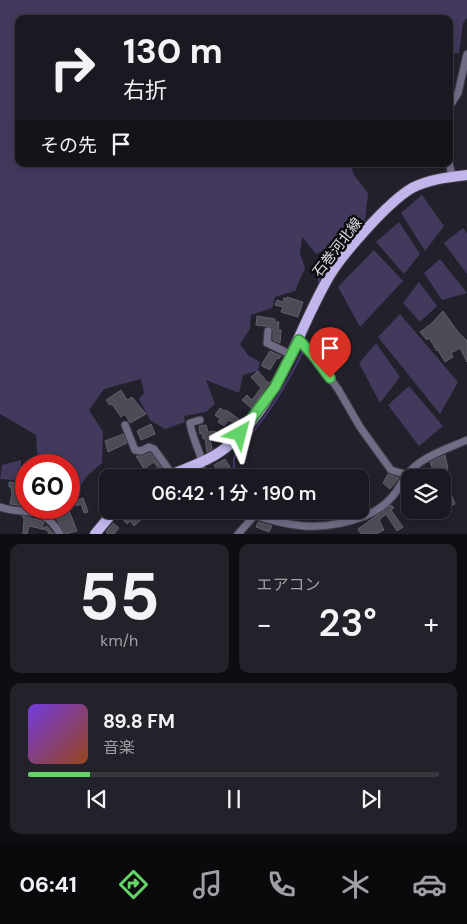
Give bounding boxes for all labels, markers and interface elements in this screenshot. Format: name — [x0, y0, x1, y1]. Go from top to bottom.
text: 130 m — [123, 28, 223, 74]
icon: right — [40, 35, 105, 100]
text: 右折 — [123, 76, 167, 105]
icon: arrive — [107, 130, 135, 158]
text: その先 — [40, 133, 97, 158]
street label: 石巻河北線 — [308, 214, 366, 280]
pin — [309, 327, 351, 378]
icon: arrive — [316, 334, 344, 362]
position arrow — [213, 407, 265, 459]
speed limit sign: 60 — [15, 454, 80, 519]
map controls — [401, 469, 451, 519]
button: layers — [401, 469, 451, 519]
text: 06:42 · 1 分 · 190 m — [152, 481, 316, 506]
text: 55 — [79, 555, 160, 639]
text: エアコン — [257, 574, 321, 595]
text: 23° — [319, 598, 377, 648]
text: − — [257, 606, 272, 643]
text: + — [424, 606, 439, 643]
text: km/h — [100, 630, 138, 651]
text: 89.8 FM — [103, 709, 175, 734]
text: 音楽 — [103, 737, 135, 758]
icon: previous — [83, 785, 111, 813]
icon: pause — [220, 785, 248, 813]
icon: next — [357, 785, 385, 813]
icon: directions — [116, 867, 151, 902]
icon: music — [190, 867, 225, 902]
icon: phone — [264, 867, 299, 902]
icon: climate — [338, 867, 373, 902]
icon: car — [412, 867, 447, 902]
text: 06:41 — [20, 870, 77, 899]

